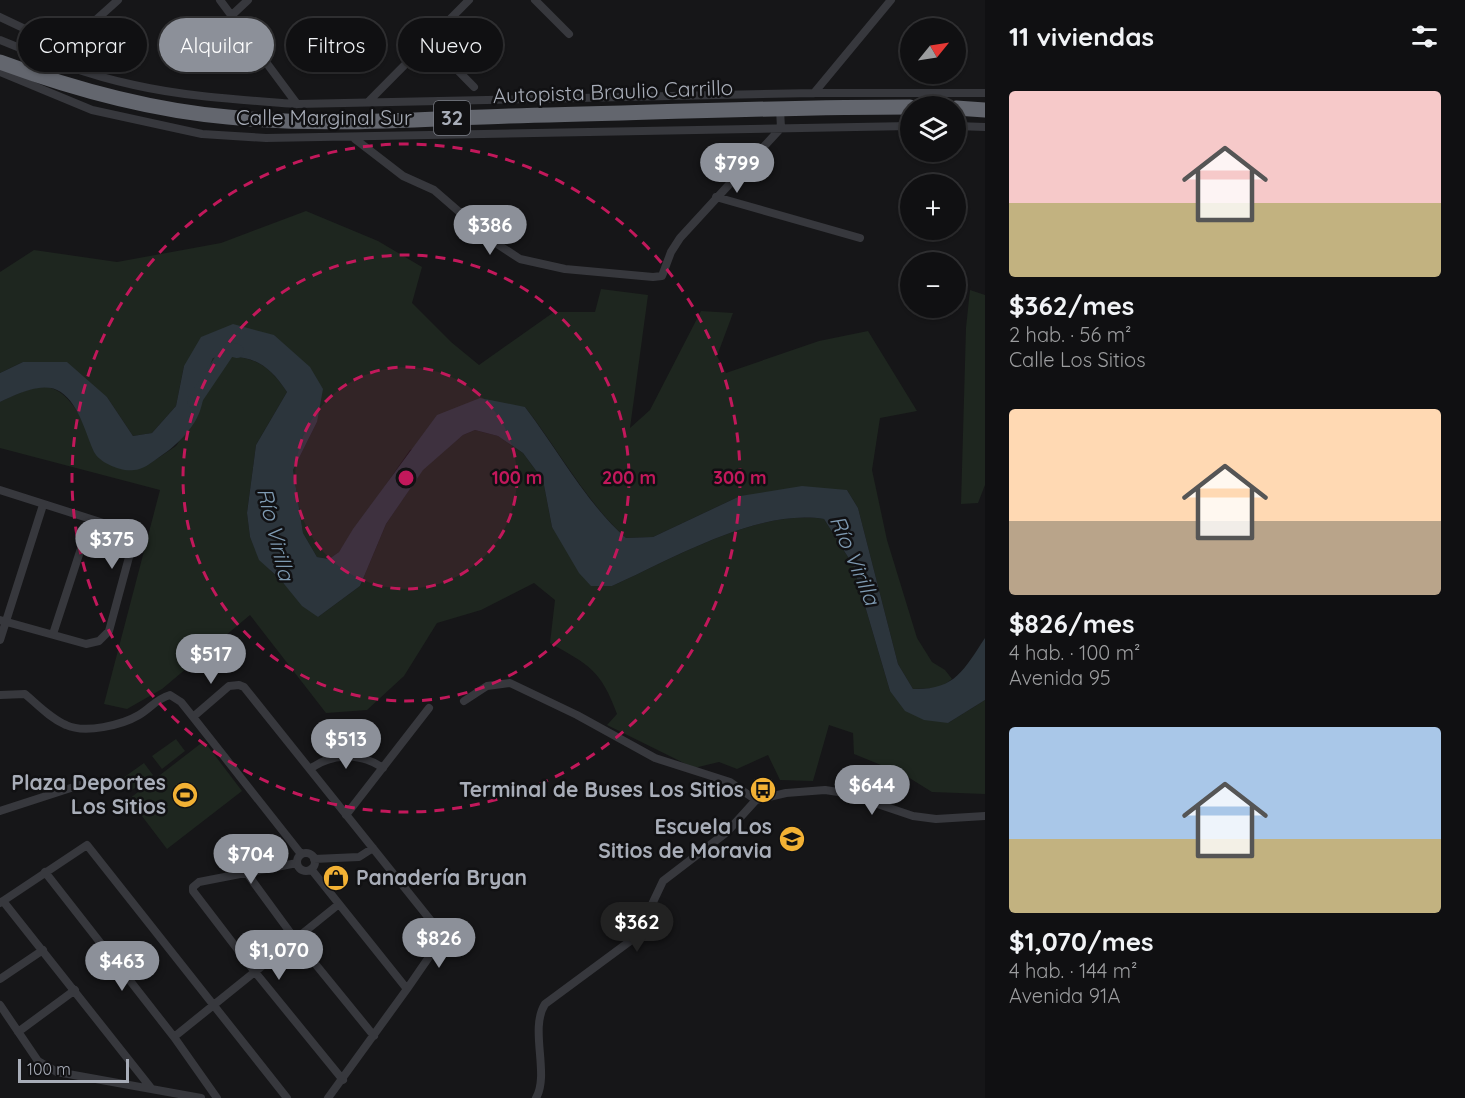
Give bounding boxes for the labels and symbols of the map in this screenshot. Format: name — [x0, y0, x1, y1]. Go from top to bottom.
north arrow — [900, 18, 966, 84]
street label: Autopista Braulio Carrillo — [492, 74, 734, 108]
road number: 32 — [434, 101, 470, 135]
street label: Calle Marginal Sur — [236, 104, 412, 130]
pin: $799 — [701, 143, 773, 194]
pin: $386 — [454, 205, 526, 256]
text: 100 m — [492, 466, 542, 489]
text: 200 m — [602, 466, 656, 489]
text: 300 m — [713, 466, 767, 489]
centre of rings — [396, 468, 416, 488]
water label: Río Virilla — [251, 485, 301, 585]
water label: Río Virilla — [824, 511, 887, 611]
pin: $375 — [76, 519, 148, 570]
pin: $517 — [175, 634, 247, 685]
pin: $513 — [310, 719, 382, 770]
pin: $644 — [836, 765, 908, 816]
place label: Plaza Deportes Los Sitios — [11, 769, 166, 819]
bus stop icon: Terminal de Buses Los Sitios — [748, 775, 778, 805]
place label: Terminal de Buses Los Sitios — [459, 776, 744, 802]
sports icon: Plaza Deportes Los Sitios — [170, 780, 200, 810]
place label: Escuela Los Sitios de Moravia — [598, 813, 772, 863]
school or university icon: Escuela Los Sitios de Moravia — [777, 824, 807, 854]
pin: $704 — [215, 834, 287, 885]
shop icon: Panadería Bryan — [321, 863, 351, 893]
place label: Panadería Bryan — [356, 864, 527, 890]
pin: $362 — [601, 902, 673, 953]
pin: $826 — [403, 918, 475, 969]
pin: $1,070 — [230, 930, 328, 981]
pin: $463 — [86, 941, 158, 992]
scale bar — [18, 1056, 129, 1084]

